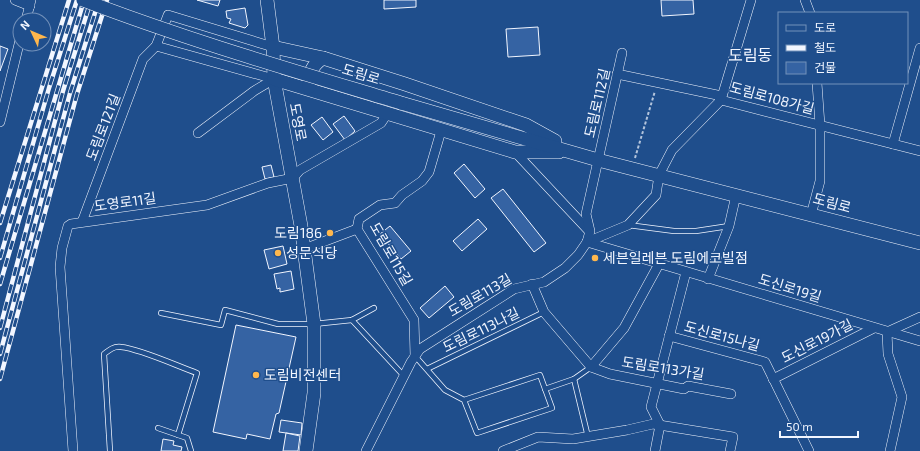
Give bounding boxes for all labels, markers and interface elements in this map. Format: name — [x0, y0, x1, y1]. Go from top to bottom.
north arrow — [12, 12, 52, 52]
legend — [778, 12, 908, 84]
text: N — [17, 17, 32, 32]
text: 도로 — [814, 20, 836, 34]
text: 철도 — [814, 40, 836, 54]
district label: 도림동 — [728, 45, 772, 64]
street label: 도림로 — [340, 60, 382, 87]
text: 건물 — [814, 60, 836, 74]
street label: 도림로112길 — [580, 67, 613, 139]
street label: 도림로108가길 — [728, 78, 816, 117]
street label: 도림로121길 — [82, 91, 123, 163]
street label: 도영로 — [286, 101, 311, 143]
street label: 도영로11길 — [93, 189, 157, 214]
street label: 도림로 — [811, 189, 853, 216]
street label: 도림로115길 — [367, 219, 416, 288]
place label: 도림186 — [274, 224, 322, 241]
marker: 도림186 — [325, 228, 335, 238]
place label: 성문식당 — [286, 244, 338, 261]
marker: 성문식당 — [273, 248, 283, 258]
place label: 세븐일레븐 도림에코빌점 — [603, 249, 748, 266]
marker: 세븐일레븐 도림에코빌점 — [590, 253, 600, 263]
street label: 도림로113길 — [445, 270, 515, 320]
street label: 도신로19길 — [757, 270, 824, 305]
street label: 도림로113나길 — [440, 304, 522, 355]
street label: 도신로19가길 — [778, 315, 855, 366]
street label: 도신로15나길 — [683, 317, 762, 354]
street label: 도림로113가길 — [621, 353, 706, 382]
place label: 도림비전센터 — [264, 366, 341, 383]
marker: 도림비전센터 — [251, 370, 261, 380]
scale bar — [780, 413, 858, 439]
text: 50 m — [786, 419, 813, 433]

